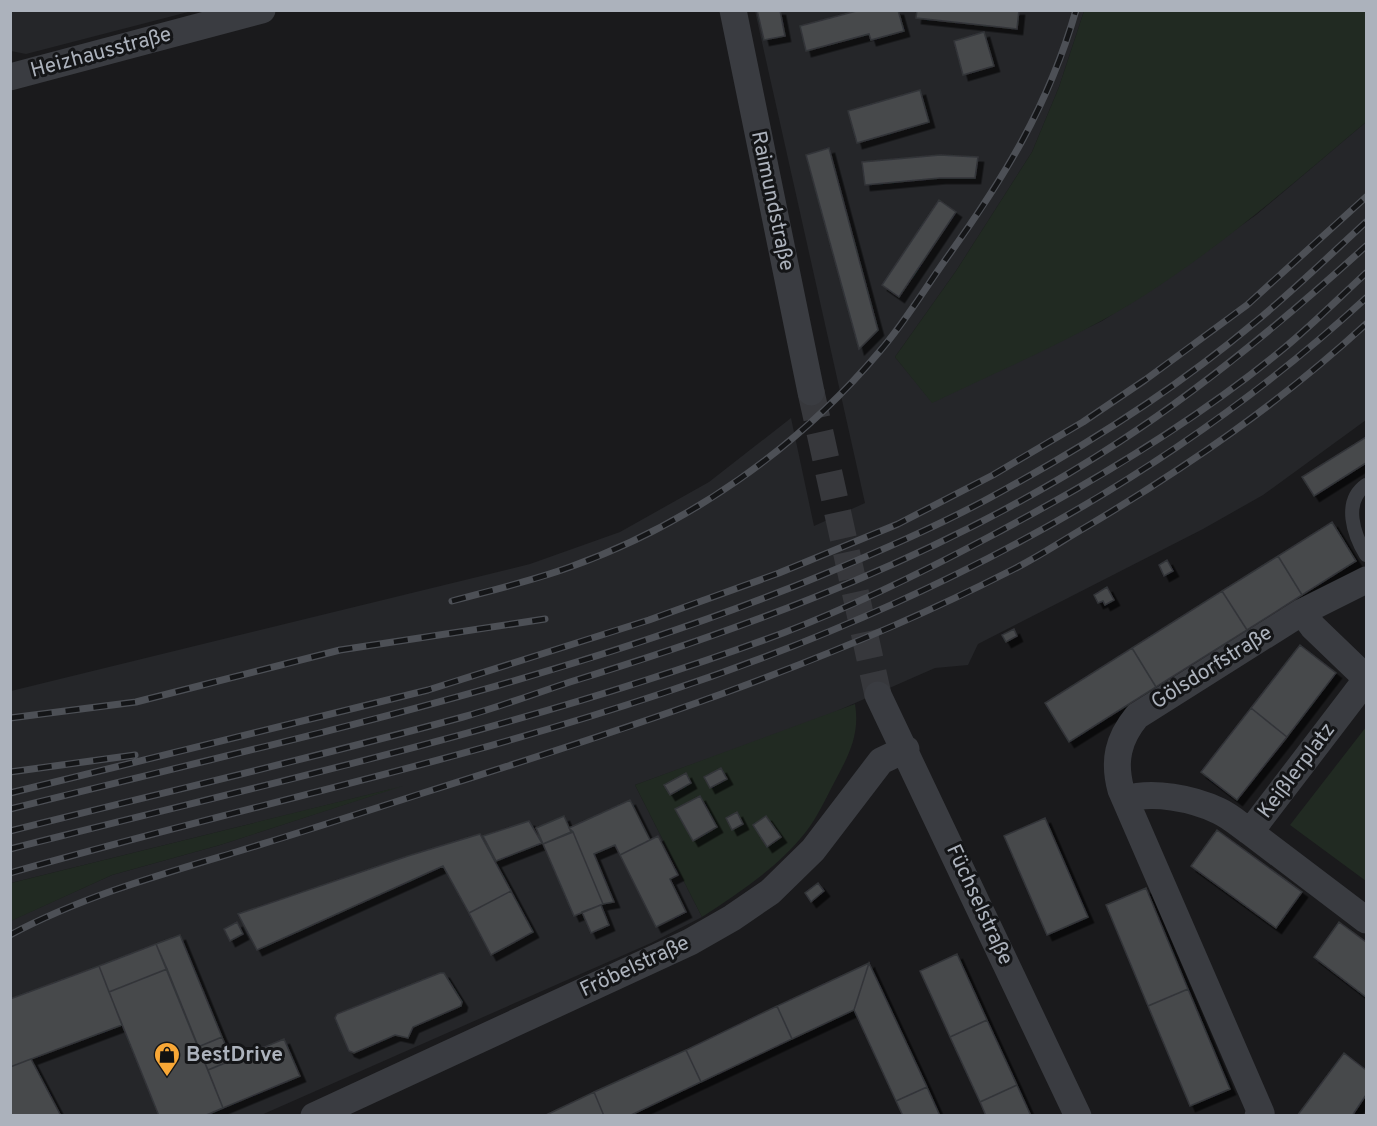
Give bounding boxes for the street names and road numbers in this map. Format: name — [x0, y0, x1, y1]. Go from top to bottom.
street label: Heizhausstraße — [27, 21, 175, 85]
street label: Raimundstraße — [744, 129, 800, 273]
street label: Gölsdorfstraße — [1146, 620, 1278, 716]
street label: Keißlerplatz — [1252, 718, 1342, 824]
street label: Füchselstraße — [939, 840, 1019, 970]
street label: Fröbelstraße — [576, 930, 694, 1004]

